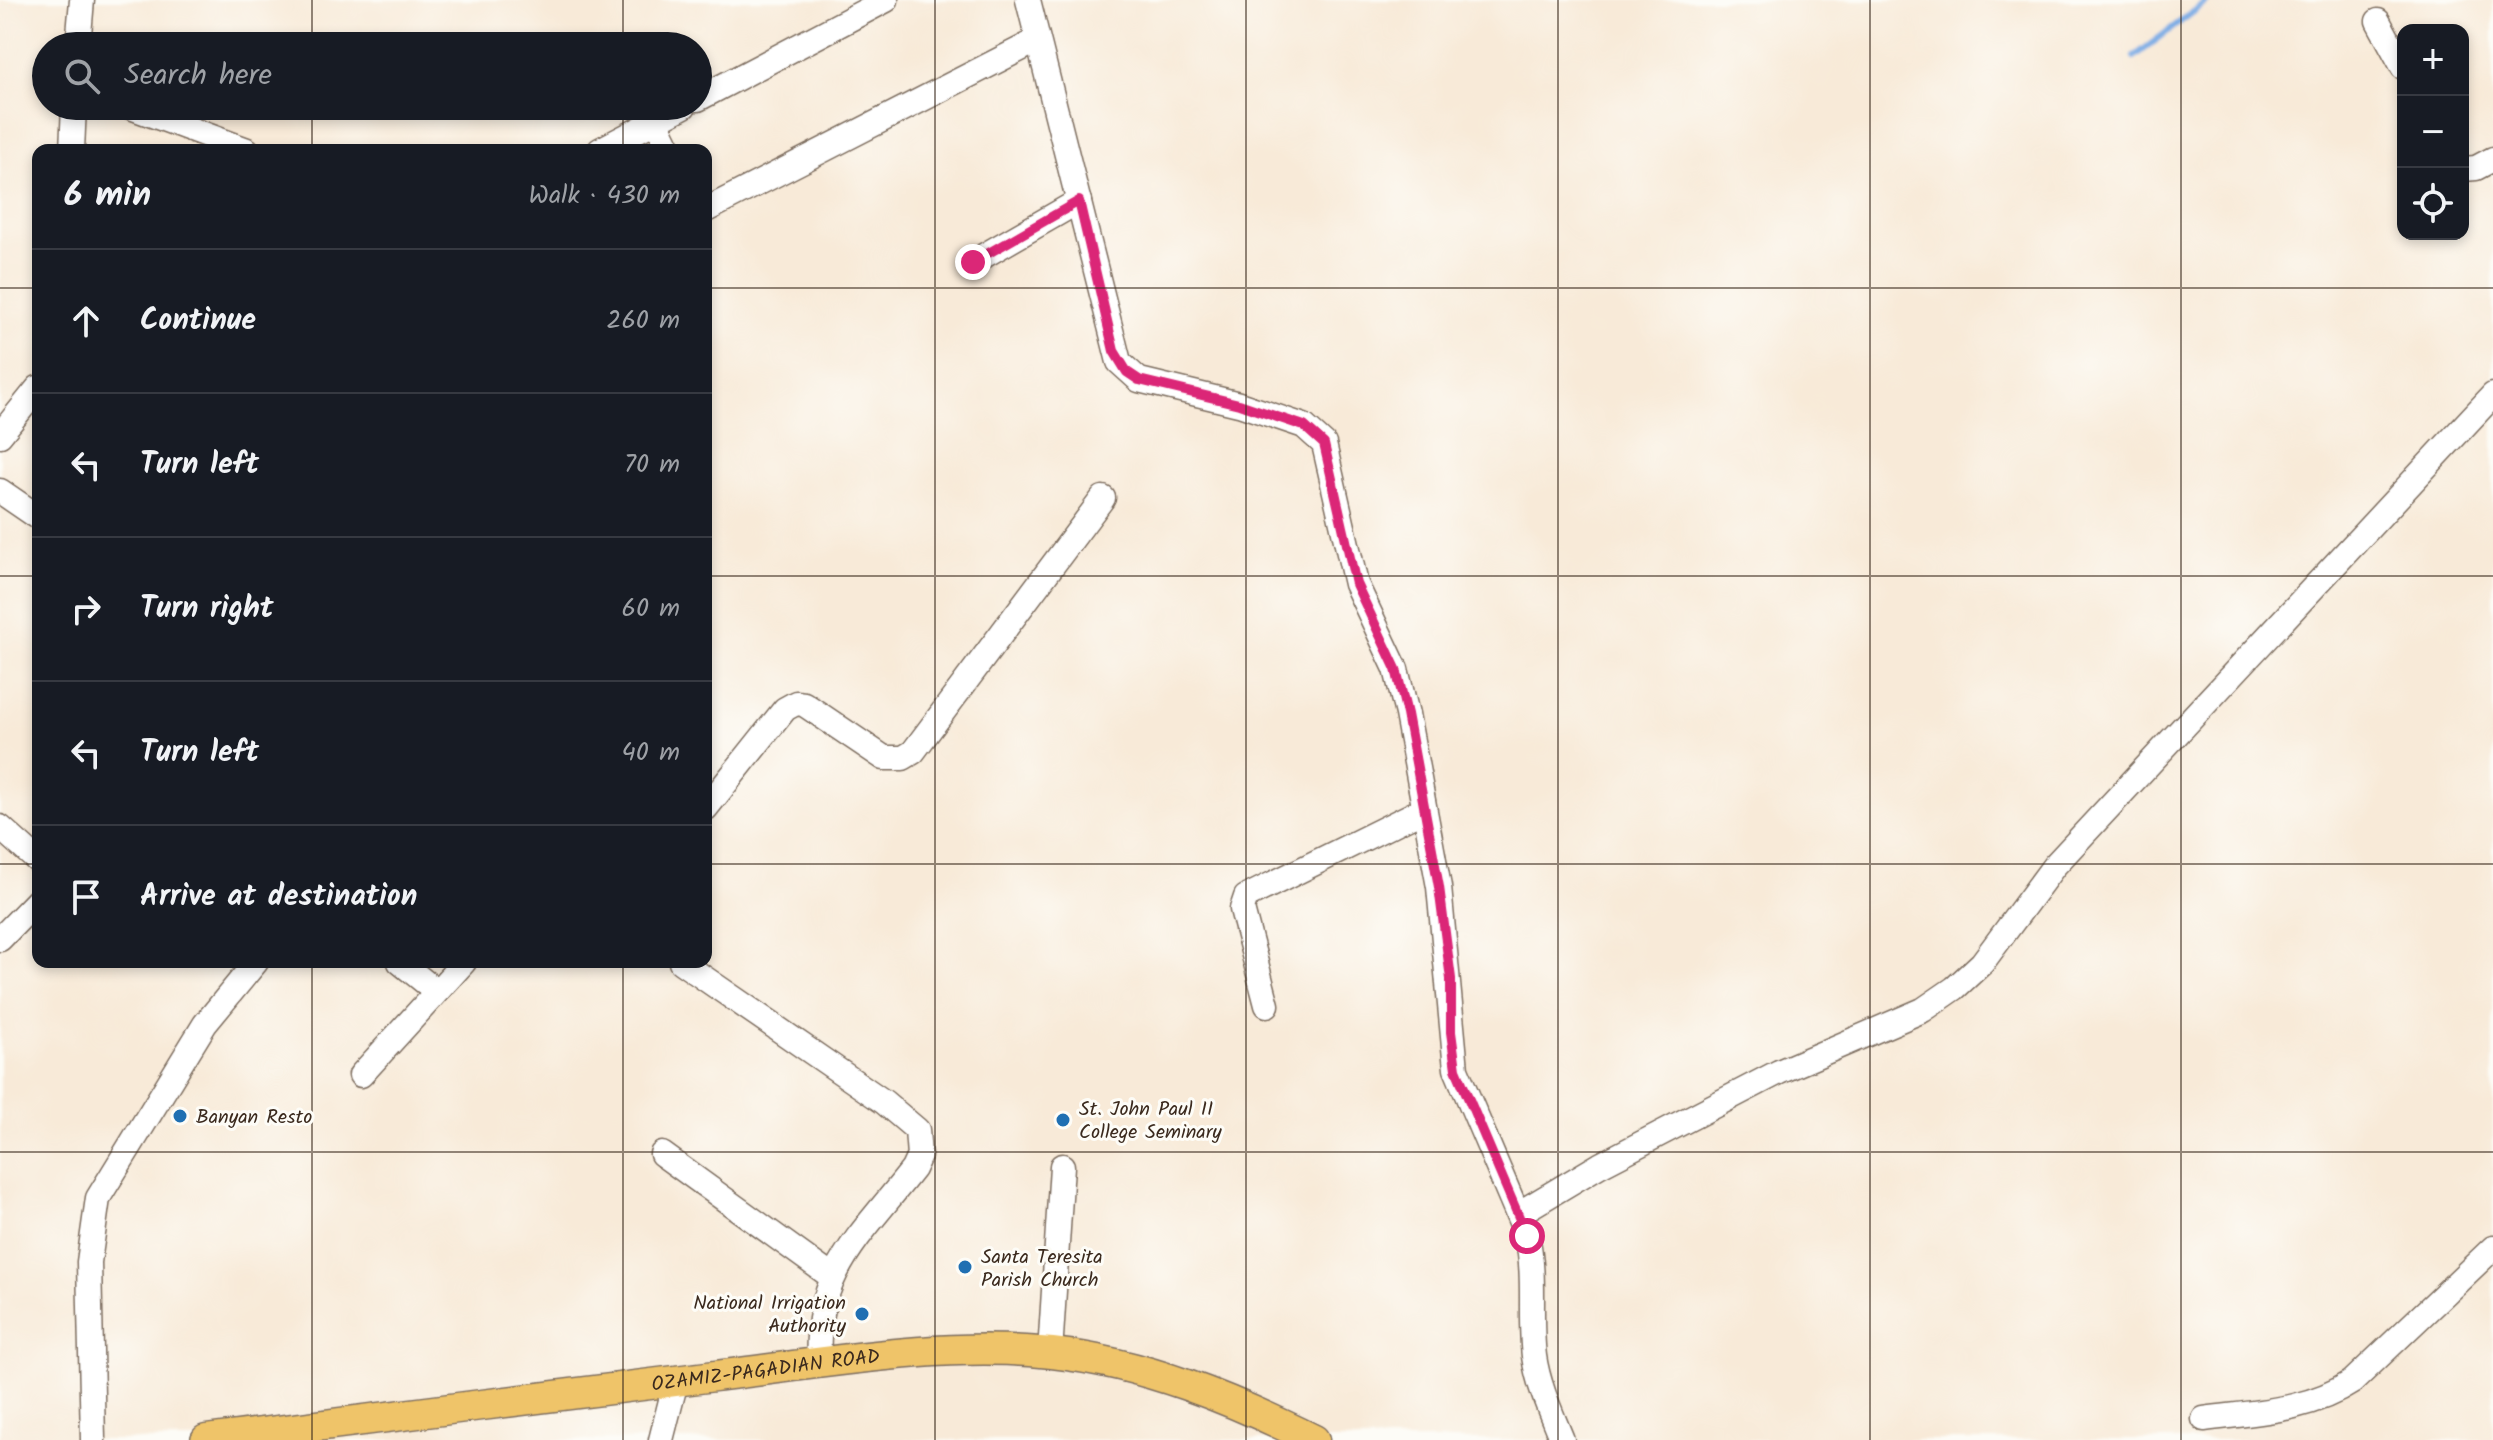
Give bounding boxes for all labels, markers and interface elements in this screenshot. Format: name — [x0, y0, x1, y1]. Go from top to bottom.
map controls — [2397, 24, 2469, 240]
button: + — [2397, 24, 2469, 96]
search box — [32, 32, 712, 120]
text: Search here — [124, 52, 272, 100]
icon: search — [60, 54, 104, 98]
button: − — [2397, 96, 2469, 168]
button: locate — [2397, 168, 2469, 240]
text: 6 min — [64, 169, 151, 223]
text: Walk · 430 m — [529, 175, 680, 217]
route end — [955, 244, 991, 280]
text: Continue — [140, 297, 256, 345]
icon: ahead — [64, 299, 108, 343]
text: 260 m — [606, 300, 680, 342]
text: Turn left — [140, 441, 259, 489]
icon: left — [64, 443, 108, 487]
text: 70 m — [624, 444, 680, 486]
text: Turn right — [140, 585, 273, 633]
icon: right — [64, 587, 108, 631]
text: 60 m — [621, 588, 680, 630]
text: Turn left — [140, 729, 259, 777]
icon: left — [64, 731, 108, 775]
text: 40 m — [622, 732, 680, 774]
text: Arrive at destination — [140, 873, 417, 921]
icon: arrive — [64, 875, 108, 919]
place label: St. John Paul II College Seminary — [1079, 1094, 1222, 1149]
place label: Banyan Resto — [196, 1102, 312, 1134]
marker: Banyan Resto — [171, 1107, 189, 1125]
marker: St. John Paul II College Seminary — [1054, 1111, 1072, 1129]
route start — [1509, 1218, 1545, 1254]
place label: Santa Teresita Parish Church — [981, 1242, 1103, 1297]
marker: Santa Teresita Parish Church — [956, 1258, 974, 1276]
place label: National Irrigation Authority — [693, 1288, 847, 1343]
marker: National Irrigation Authority — [853, 1305, 871, 1323]
street label: OZAMIZ-PAGADIAN ROAD — [650, 1342, 882, 1402]

